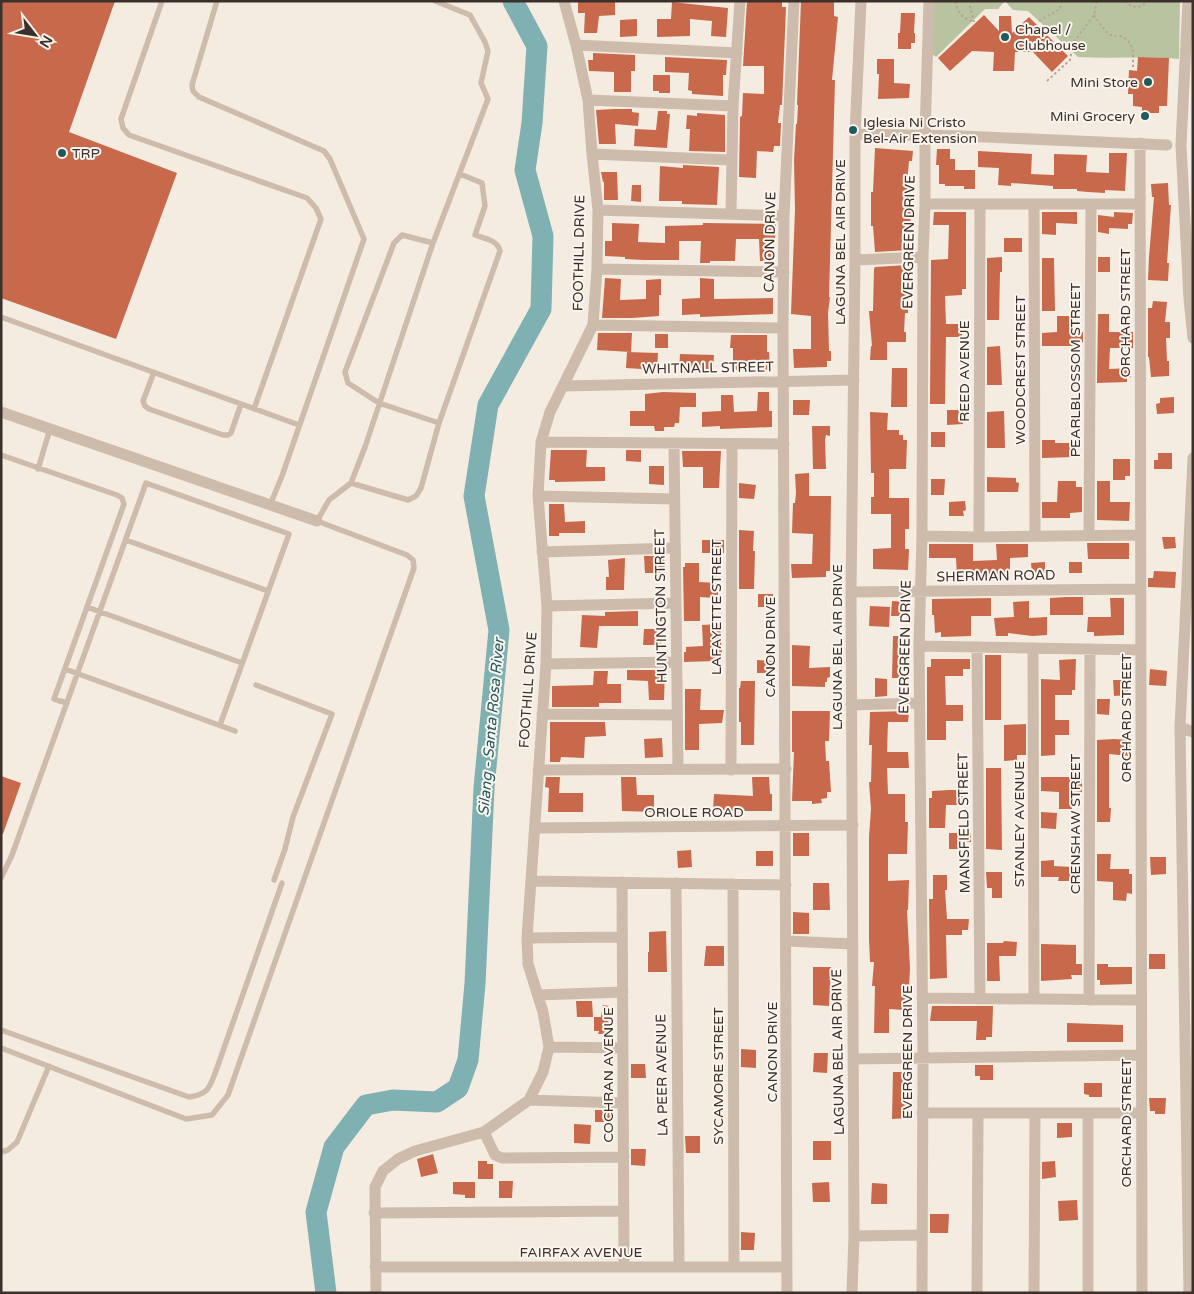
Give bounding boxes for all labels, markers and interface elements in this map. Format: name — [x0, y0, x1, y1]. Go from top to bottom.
north arrow — [10, 10, 60, 60]
place label: Chapel / Clubhouse — [1015, 21, 1086, 54]
marker: Chapel / Clubhouse — [999, 31, 1011, 43]
text: N — [36, 32, 56, 51]
place label: Mini Store — [1070, 74, 1138, 91]
marker: Mini Store — [1142, 76, 1154, 88]
place label: Mini Grocery — [1050, 108, 1135, 125]
marker: Mini Grocery — [1139, 110, 1151, 122]
place label: Iglesia Ni Cristo Bel-Air Extension — [863, 114, 977, 147]
marker: Iglesia Ni Cristo Bel-Air Extension — [847, 124, 859, 136]
place label: TRP — [72, 145, 100, 162]
marker: TRP — [56, 147, 68, 159]
street label: LAGUNA BEL AIR DRIVE — [832, 159, 849, 325]
street label: EVERGREEN DRIVE — [899, 175, 919, 309]
street label: CANON DRIVE — [761, 191, 779, 293]
street label: FOOTHILL DRIVE — [569, 195, 589, 311]
street label: ORCHARD STREET — [1117, 248, 1134, 378]
street label: PEARLBLOSSOM STREET — [1067, 282, 1084, 457]
street label: WOODCREST STREET — [1012, 295, 1029, 445]
street label: REED AVENUE — [956, 320, 973, 422]
street label: WHITNALL STREET — [642, 358, 774, 378]
street label: HUNTINGTON STREET — [651, 528, 671, 683]
street label: LAFAYETTE STREET — [708, 538, 725, 675]
street label: LAGUNA BEL AIR DRIVE — [829, 564, 846, 730]
street label: SHERMAN ROAD — [936, 566, 1056, 586]
street label: EVERGREEN DRIVE — [895, 580, 915, 714]
street label: CANON DRIVE — [762, 597, 779, 697]
street label: FOOTHILL DRIVE — [515, 631, 541, 749]
water label: Silang - Santa Rosa River — [474, 635, 508, 816]
street label: ORCHARD STREET — [1118, 653, 1135, 783]
street label: MANSFIELD STREET — [954, 752, 974, 893]
street label: CRENSHAW STREET — [1067, 753, 1084, 894]
street label: STANLEY AVENUE — [1011, 761, 1028, 887]
street label: ORIOLE ROAD — [644, 804, 744, 821]
street label: LAGUNA BEL AIR DRIVE — [828, 969, 848, 1135]
street label: EVERGREEN DRIVE — [899, 985, 916, 1119]
street label: CANON DRIVE — [764, 1002, 781, 1102]
street label: COCHRAN AVENUE — [600, 1007, 617, 1143]
street label: SYCAMORE STREET — [710, 1007, 727, 1145]
street label: LA PEER AVENUE — [652, 1014, 672, 1136]
street label: ORCHARD STREET — [1118, 1058, 1135, 1188]
street label: FAIRFAX AVENUE — [519, 1244, 643, 1261]

